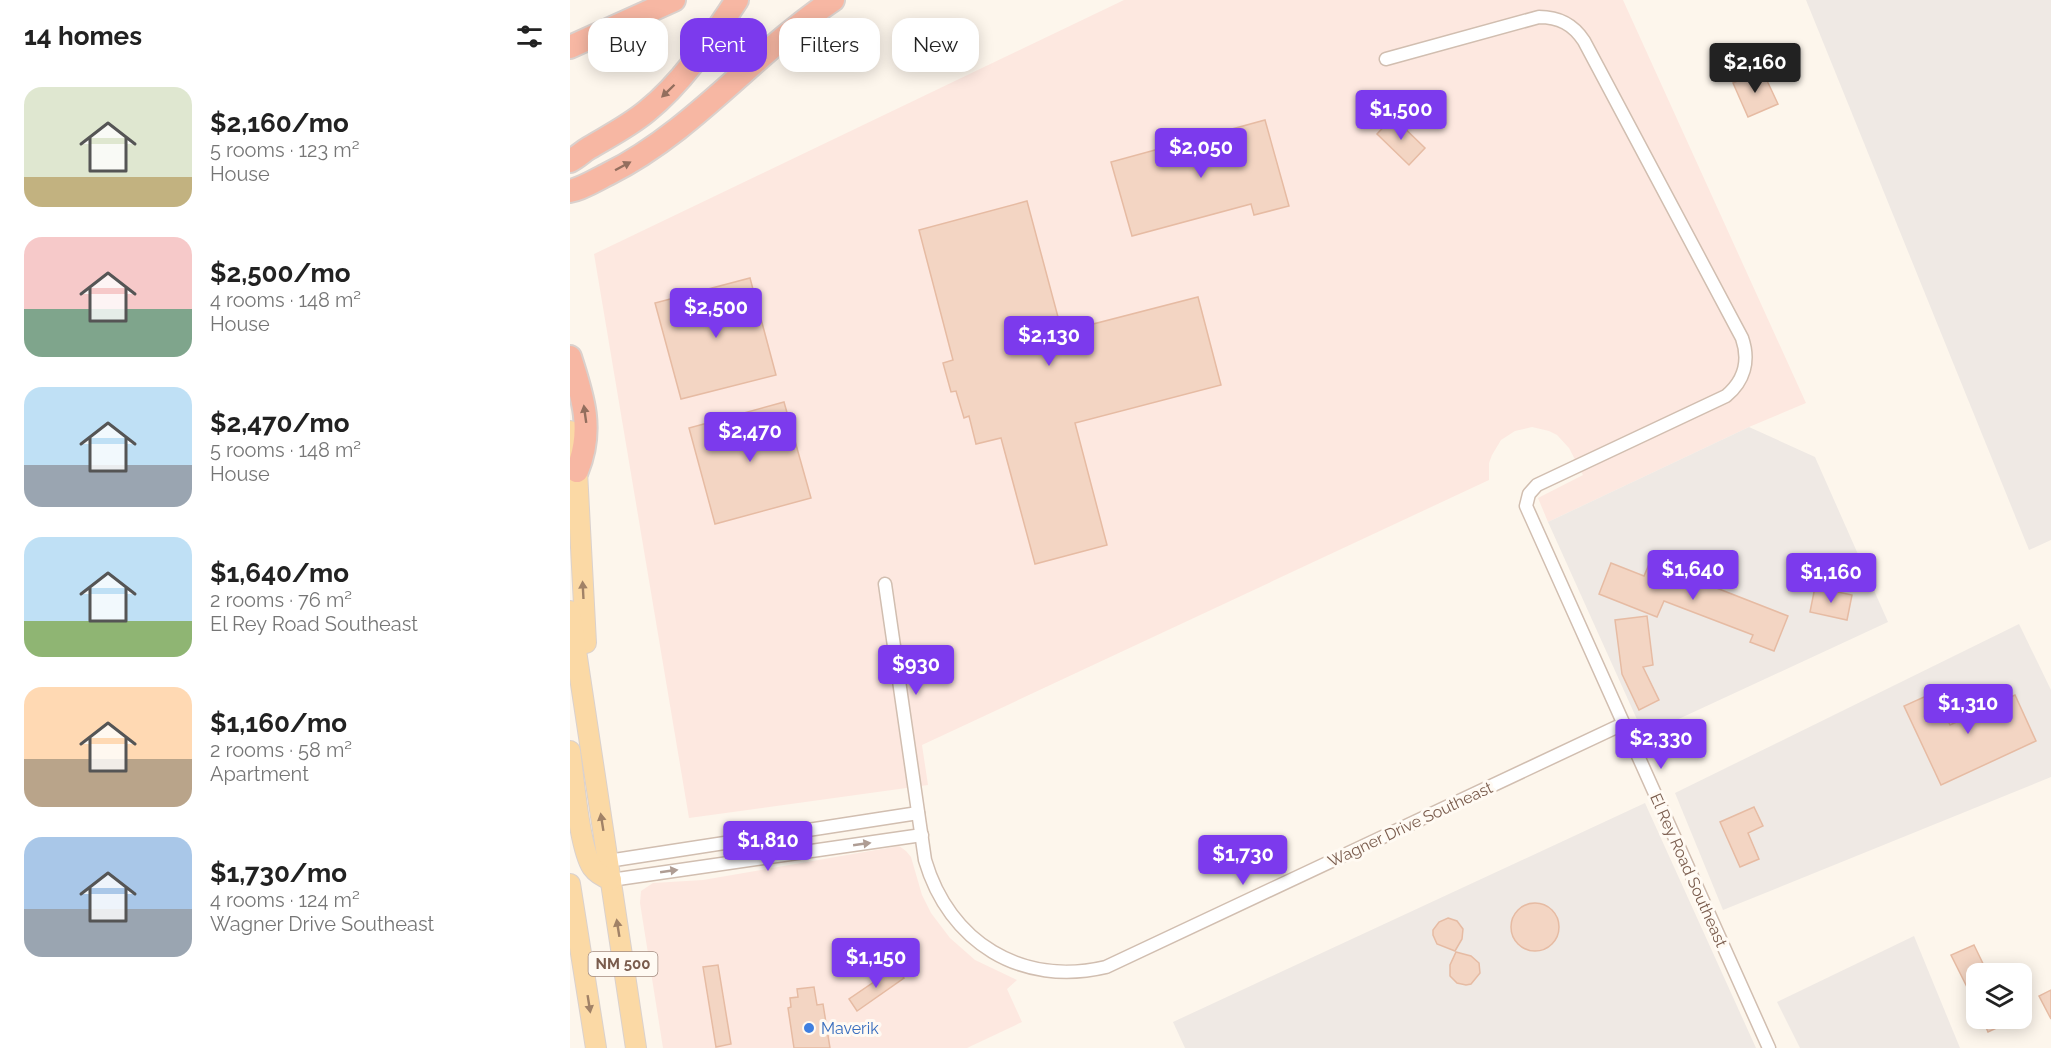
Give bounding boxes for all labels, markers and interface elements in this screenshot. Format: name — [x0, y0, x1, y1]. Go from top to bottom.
chip: Buy — [588, 18, 668, 72]
chip: Rent — [680, 18, 767, 72]
chip: Filters — [779, 18, 880, 72]
chip: New — [892, 18, 979, 72]
icon: filters — [513, 20, 546, 53]
text: 14 homes — [24, 21, 142, 51]
pin: $2,160 — [1706, 43, 1804, 94]
text: $2,160 — [1724, 50, 1786, 74]
one-way arrow — [661, 84, 675, 98]
pin: $1,500 — [1352, 90, 1450, 141]
text: $1,500 — [1370, 97, 1432, 121]
text: $2,160/mo — [210, 108, 349, 138]
icon: home — [72, 111, 144, 183]
pin: $2,050 — [1152, 128, 1250, 179]
text: $2,050 — [1169, 135, 1233, 159]
text: 5 rooms · 123 m² — [210, 138, 359, 162]
one-way arrow — [615, 161, 632, 171]
text: House — [210, 162, 270, 186]
text: $2,500/mo — [210, 258, 351, 288]
icon: home — [72, 261, 144, 333]
text: 4 rooms · 148 m² — [210, 288, 361, 312]
pin: $2,500 — [667, 288, 765, 339]
text: $2,500 — [684, 295, 748, 319]
text: House — [210, 312, 270, 336]
pin: $2,130 — [1000, 316, 1098, 367]
text: $2,130 — [1018, 323, 1080, 347]
one-way arrow — [580, 405, 589, 424]
text: $2,470/mo — [210, 408, 350, 438]
icon: home — [72, 411, 144, 483]
pin: $2,470 — [701, 412, 799, 463]
text: $2,470 — [718, 419, 782, 443]
text: 5 rooms · 148 m² — [210, 438, 361, 462]
text: House — [210, 462, 270, 486]
pin: $1,640 — [1644, 550, 1742, 601]
pin: $1,160 — [1782, 553, 1880, 604]
text: $1,640 — [1661, 557, 1725, 581]
text: $1,640/mo — [210, 558, 349, 588]
text: $1,160 — [1800, 560, 1862, 584]
icon: home — [72, 561, 144, 633]
one-way arrow — [579, 580, 588, 599]
text: 2 rooms · 76 m² — [210, 588, 352, 612]
text: El Rey Road Southeast — [210, 612, 418, 636]
pin: $930 — [880, 645, 952, 696]
text: $930 — [892, 652, 940, 676]
pin: $1,310 — [1919, 684, 2017, 735]
text: $1,310 — [1938, 691, 1998, 715]
text: $1,160/mo — [210, 708, 347, 738]
icon: home — [72, 711, 144, 783]
pin: $2,330 — [1612, 719, 1710, 770]
text: $2,330 — [1629, 726, 1693, 750]
text: 2 rooms · 58 m² — [210, 738, 352, 762]
text: Apartment — [210, 762, 309, 786]
street label: Wagner Drive Southeast — [1325, 778, 1496, 871]
street label: El Rey Road Southeast — [1646, 790, 1731, 951]
one-way arrow — [597, 812, 606, 831]
pin: $1,810 — [719, 821, 817, 872]
text: $1,810 — [737, 828, 799, 852]
pin: $1,730 — [1194, 835, 1292, 886]
one-way arrow — [852, 839, 871, 848]
text: $1,730 — [1212, 842, 1274, 866]
text: $1,730/mo — [210, 858, 347, 888]
icon: home — [72, 861, 144, 933]
one-way arrow — [659, 867, 678, 876]
text: 4 rooms · 124 m² — [210, 888, 360, 912]
text: Wagner Drive Southeast — [210, 912, 434, 936]
one-way arrow — [613, 918, 622, 937]
pin: $1,150 — [827, 938, 925, 989]
text: $1,150 — [846, 945, 906, 969]
road number: NM 500 — [589, 952, 658, 976]
map controls — [1966, 963, 2032, 1029]
button: layers — [1966, 963, 2032, 1029]
one-way arrow — [585, 994, 594, 1013]
place label: Maverik — [821, 1019, 879, 1038]
marker: Maverik — [802, 1021, 816, 1035]

